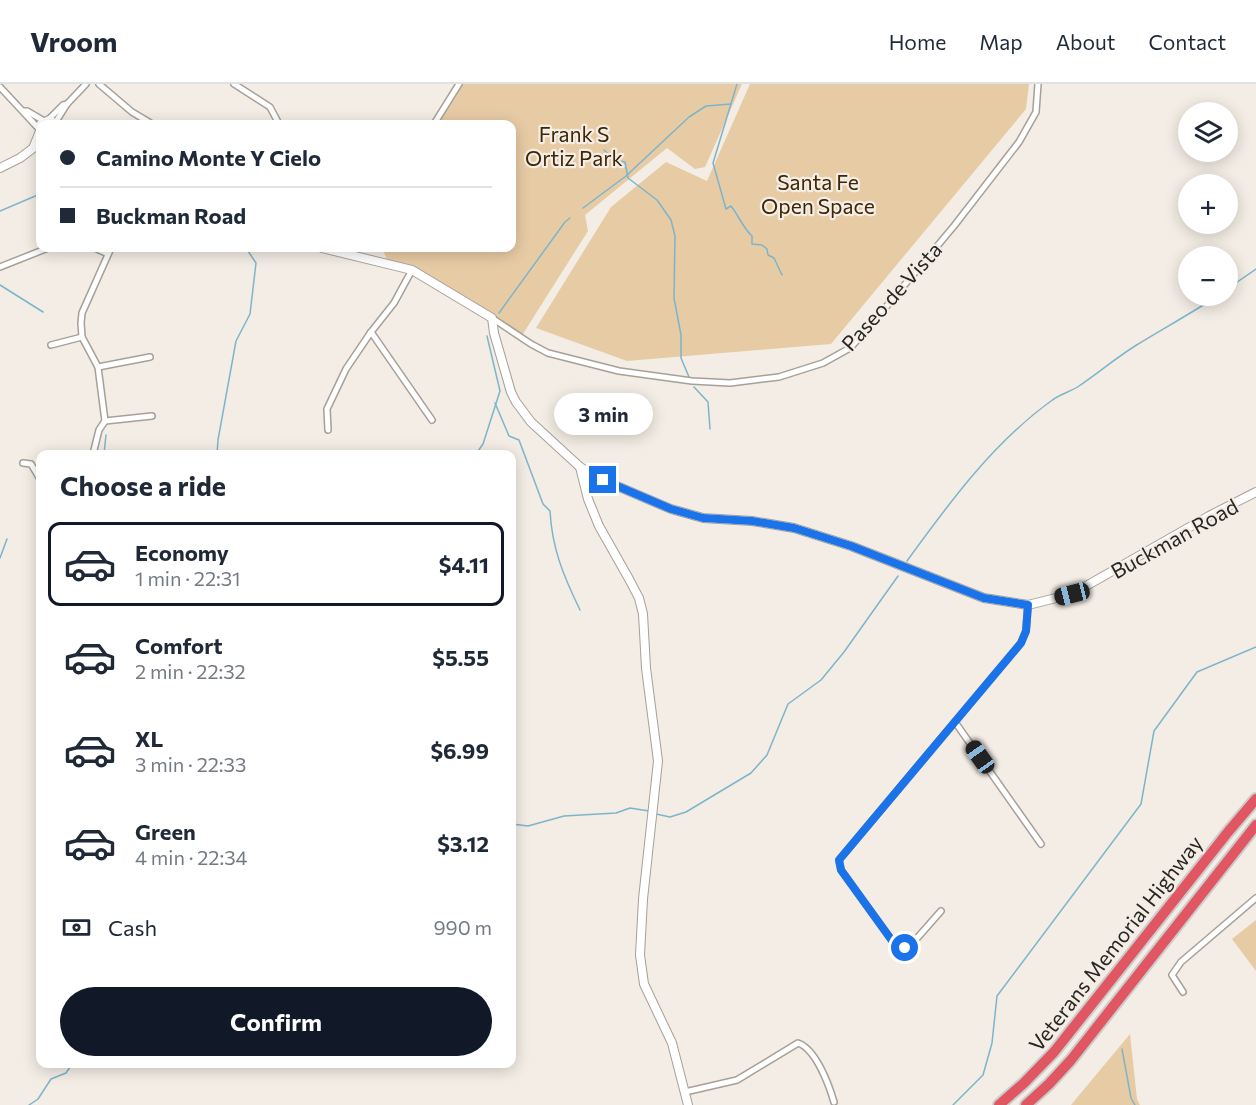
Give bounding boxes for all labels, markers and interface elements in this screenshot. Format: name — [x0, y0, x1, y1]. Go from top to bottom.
text: Vroom — [30, 24, 118, 58]
text: Home — [889, 29, 946, 54]
text: Map — [979, 29, 1023, 54]
text: About — [1056, 29, 1115, 54]
text: Contact — [1148, 29, 1226, 54]
map controls — [1178, 102, 1238, 306]
button: layers — [1178, 102, 1238, 162]
park label: Frank S Ortiz Park — [525, 121, 623, 170]
text: Camino Monte Y Cielo — [96, 144, 321, 171]
park label: Santa Fe Open Space — [761, 169, 875, 218]
button: + — [1178, 174, 1238, 234]
text: Buckman Road — [96, 202, 246, 229]
street label: Paseo de Vista — [836, 237, 946, 355]
button: − — [1178, 246, 1238, 306]
callout: 3 min — [554, 393, 652, 435]
text: 3 min — [578, 402, 629, 426]
route end — [589, 466, 616, 493]
text: Choose a ride — [60, 469, 226, 502]
street label: Buckman Road — [1106, 493, 1242, 583]
icon: car — [63, 537, 117, 591]
text: Economy — [135, 539, 229, 566]
text: $4.11 — [439, 551, 489, 578]
text: 1 min · 22:31 — [135, 566, 241, 590]
car — [1052, 581, 1092, 607]
icon: car — [63, 630, 117, 684]
text: Comfort — [135, 632, 223, 659]
text: $5.55 — [432, 644, 489, 671]
text: 2 min · 22:32 — [135, 659, 246, 683]
icon: car — [63, 723, 117, 777]
text: XL — [135, 725, 163, 752]
text: $6.99 — [430, 737, 489, 764]
car — [962, 737, 998, 777]
text: 3 min · 22:33 — [135, 752, 246, 776]
icon: car — [63, 816, 117, 870]
text: Green — [135, 818, 196, 845]
text: $3.12 — [437, 830, 489, 857]
street label: Veterans Memorial Highway — [1023, 830, 1207, 1056]
text: 4 min · 22:34 — [135, 845, 248, 869]
icon: cash — [60, 911, 93, 944]
text: Cash — [108, 914, 157, 941]
text: 990 m — [433, 915, 492, 939]
route start — [891, 934, 918, 961]
button: Confirm — [60, 987, 492, 1056]

